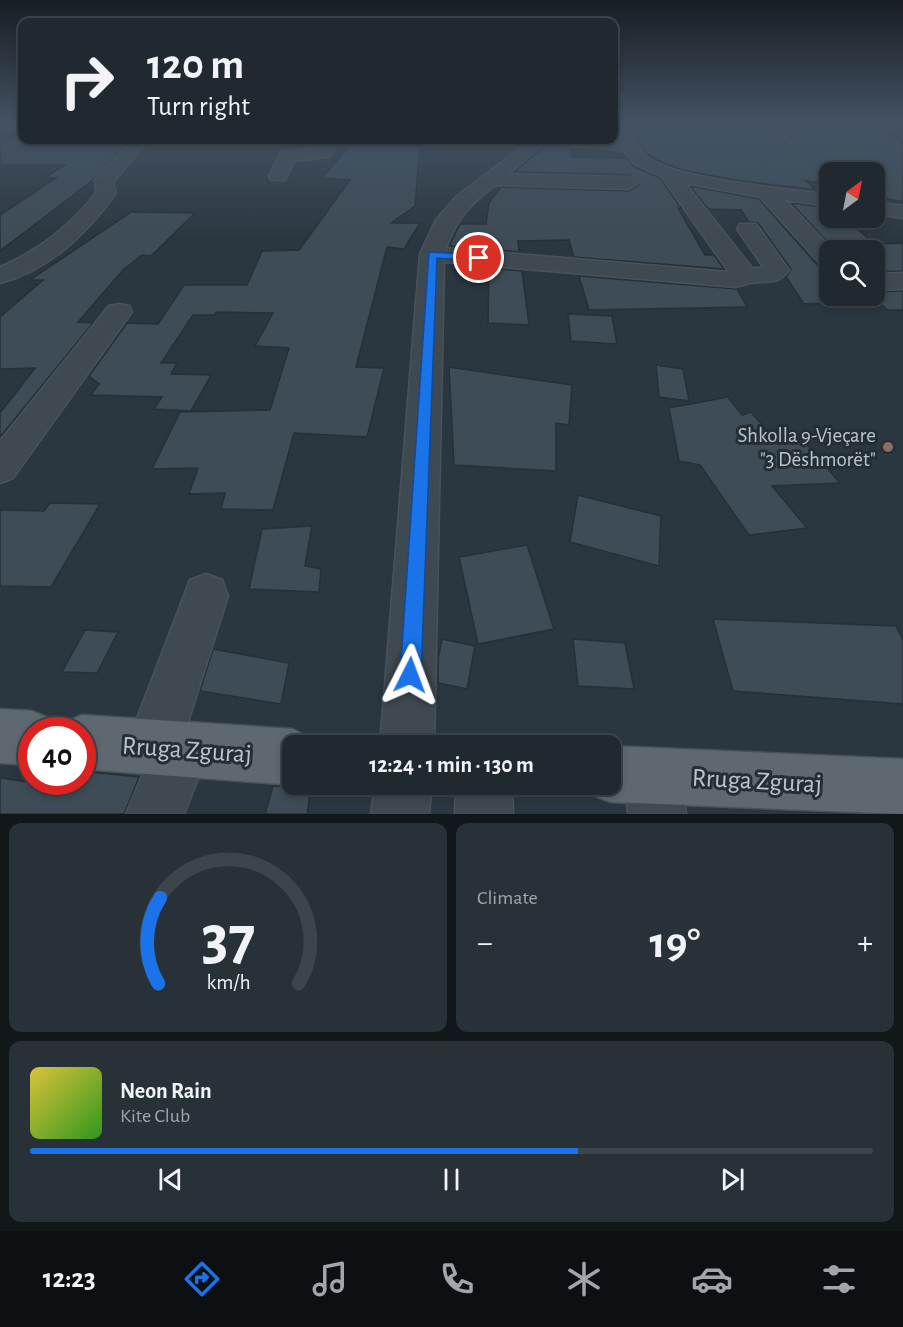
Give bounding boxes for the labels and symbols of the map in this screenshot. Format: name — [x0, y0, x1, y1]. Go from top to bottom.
north arrow — [819, 162, 885, 228]
pin — [453, 232, 504, 283]
place label: Shkolla 9-Vjeçare "3 Dëshmorët" — [737, 425, 876, 470]
marker: Shkolla 9-Vjeçare "3 Dëshmorët" — [881, 440, 895, 454]
position arrow — [378, 643, 442, 707]
speed limit sign: 40 — [18, 717, 96, 795]
street label: Rruga Zguraj — [121, 732, 253, 768]
street label: Rruga Zguraj — [691, 765, 823, 797]

